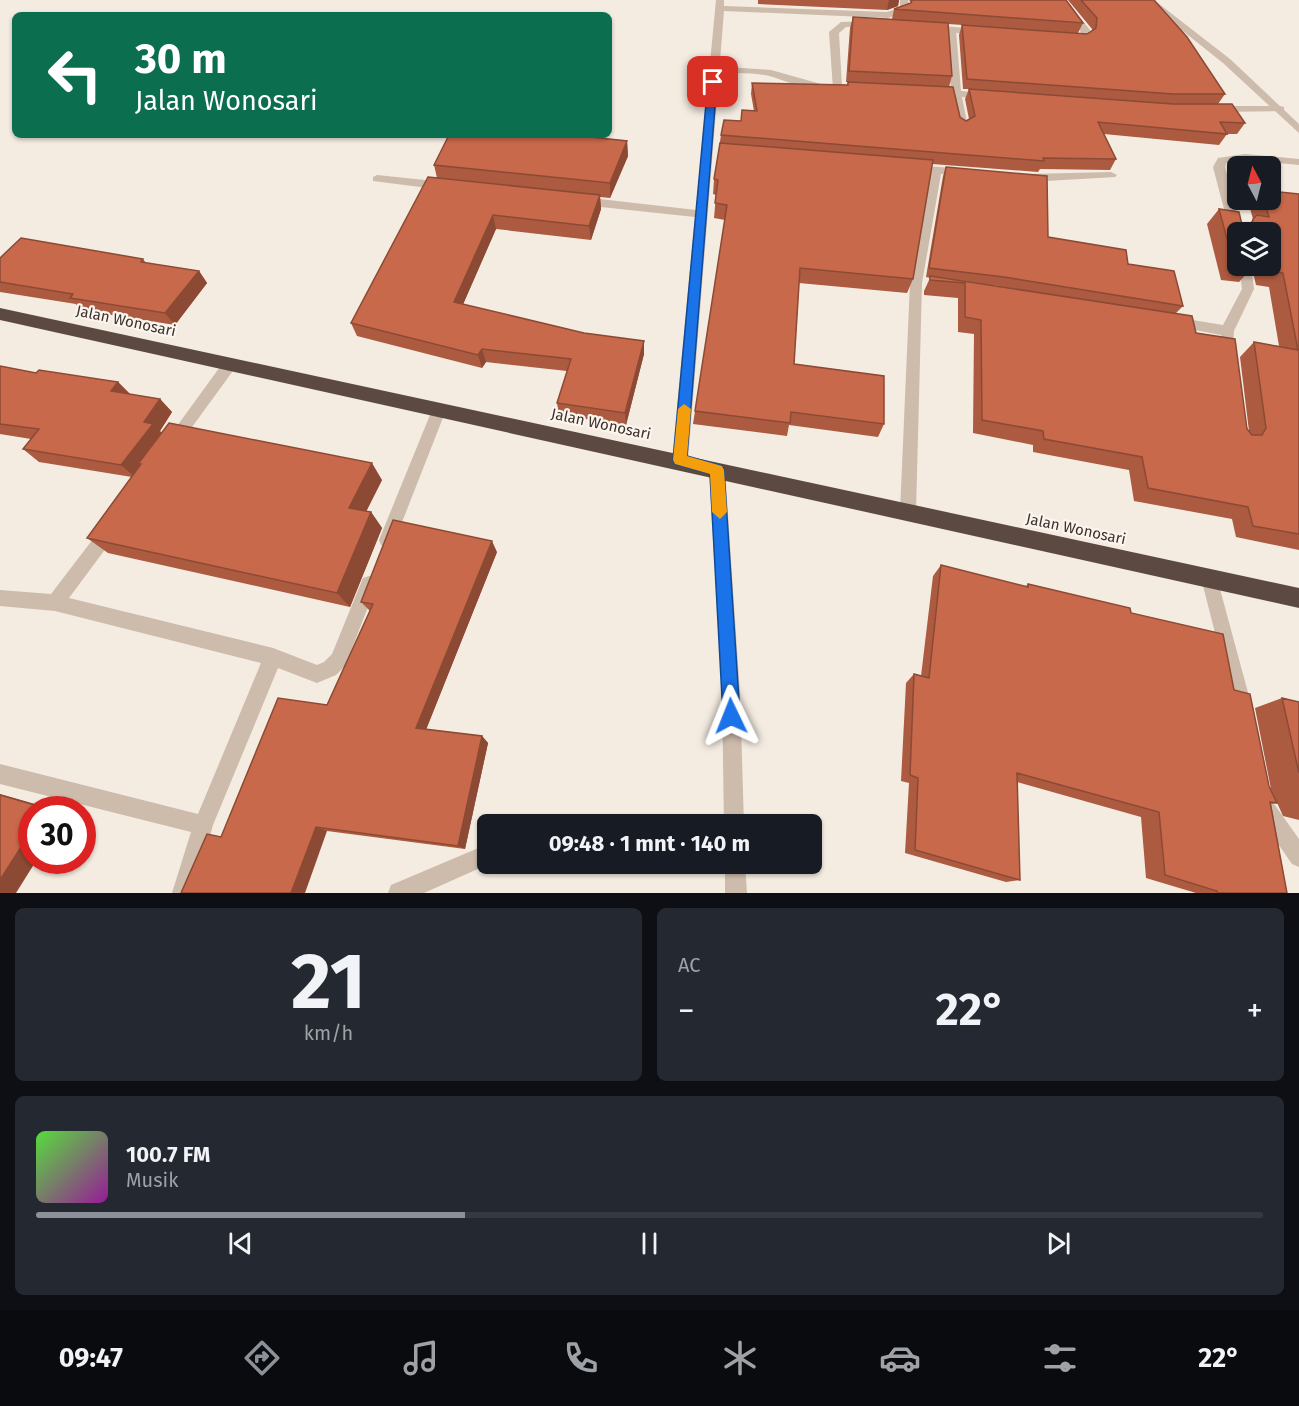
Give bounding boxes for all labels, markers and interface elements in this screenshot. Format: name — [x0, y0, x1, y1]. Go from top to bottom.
text: 30 m — [135, 34, 227, 84]
icon: left — [36, 36, 114, 114]
pin — [687, 56, 738, 107]
icon: arrive — [696, 65, 729, 98]
text: Jalan Wonosari — [135, 85, 318, 117]
north arrow — [1227, 156, 1281, 210]
map controls — [1227, 156, 1281, 276]
button: layers — [1227, 222, 1281, 276]
street label: Jalan Wonosari — [75, 302, 177, 340]
street label: Jalan Wonosari — [550, 405, 652, 443]
street label: Jalan Wonosari — [1025, 510, 1127, 548]
position arrow — [699, 684, 763, 748]
speed limit sign: 30 — [18, 796, 96, 874]
text: 09:48 · 1 mnt · 140 m — [549, 830, 750, 857]
text: 21 — [291, 935, 366, 1029]
text: AC — [678, 953, 700, 977]
text: 22° — [936, 983, 1006, 1037]
text: − — [678, 991, 695, 1031]
text: + — [1247, 991, 1263, 1031]
text: km/h — [304, 1021, 353, 1045]
text: 100.7 FM — [126, 1141, 210, 1168]
text: Musik — [126, 1168, 178, 1192]
icon: previous — [224, 1227, 257, 1260]
icon: pause — [633, 1227, 666, 1260]
icon: next — [1042, 1227, 1075, 1260]
icon: directions — [241, 1337, 283, 1379]
icon: music — [400, 1337, 442, 1379]
icon: phone — [560, 1337, 602, 1379]
icon: climate — [719, 1337, 761, 1379]
icon: car — [879, 1337, 921, 1379]
icon: filters — [1039, 1337, 1081, 1379]
text: 09:47 — [59, 1342, 123, 1374]
text: 22° — [1198, 1342, 1240, 1374]

